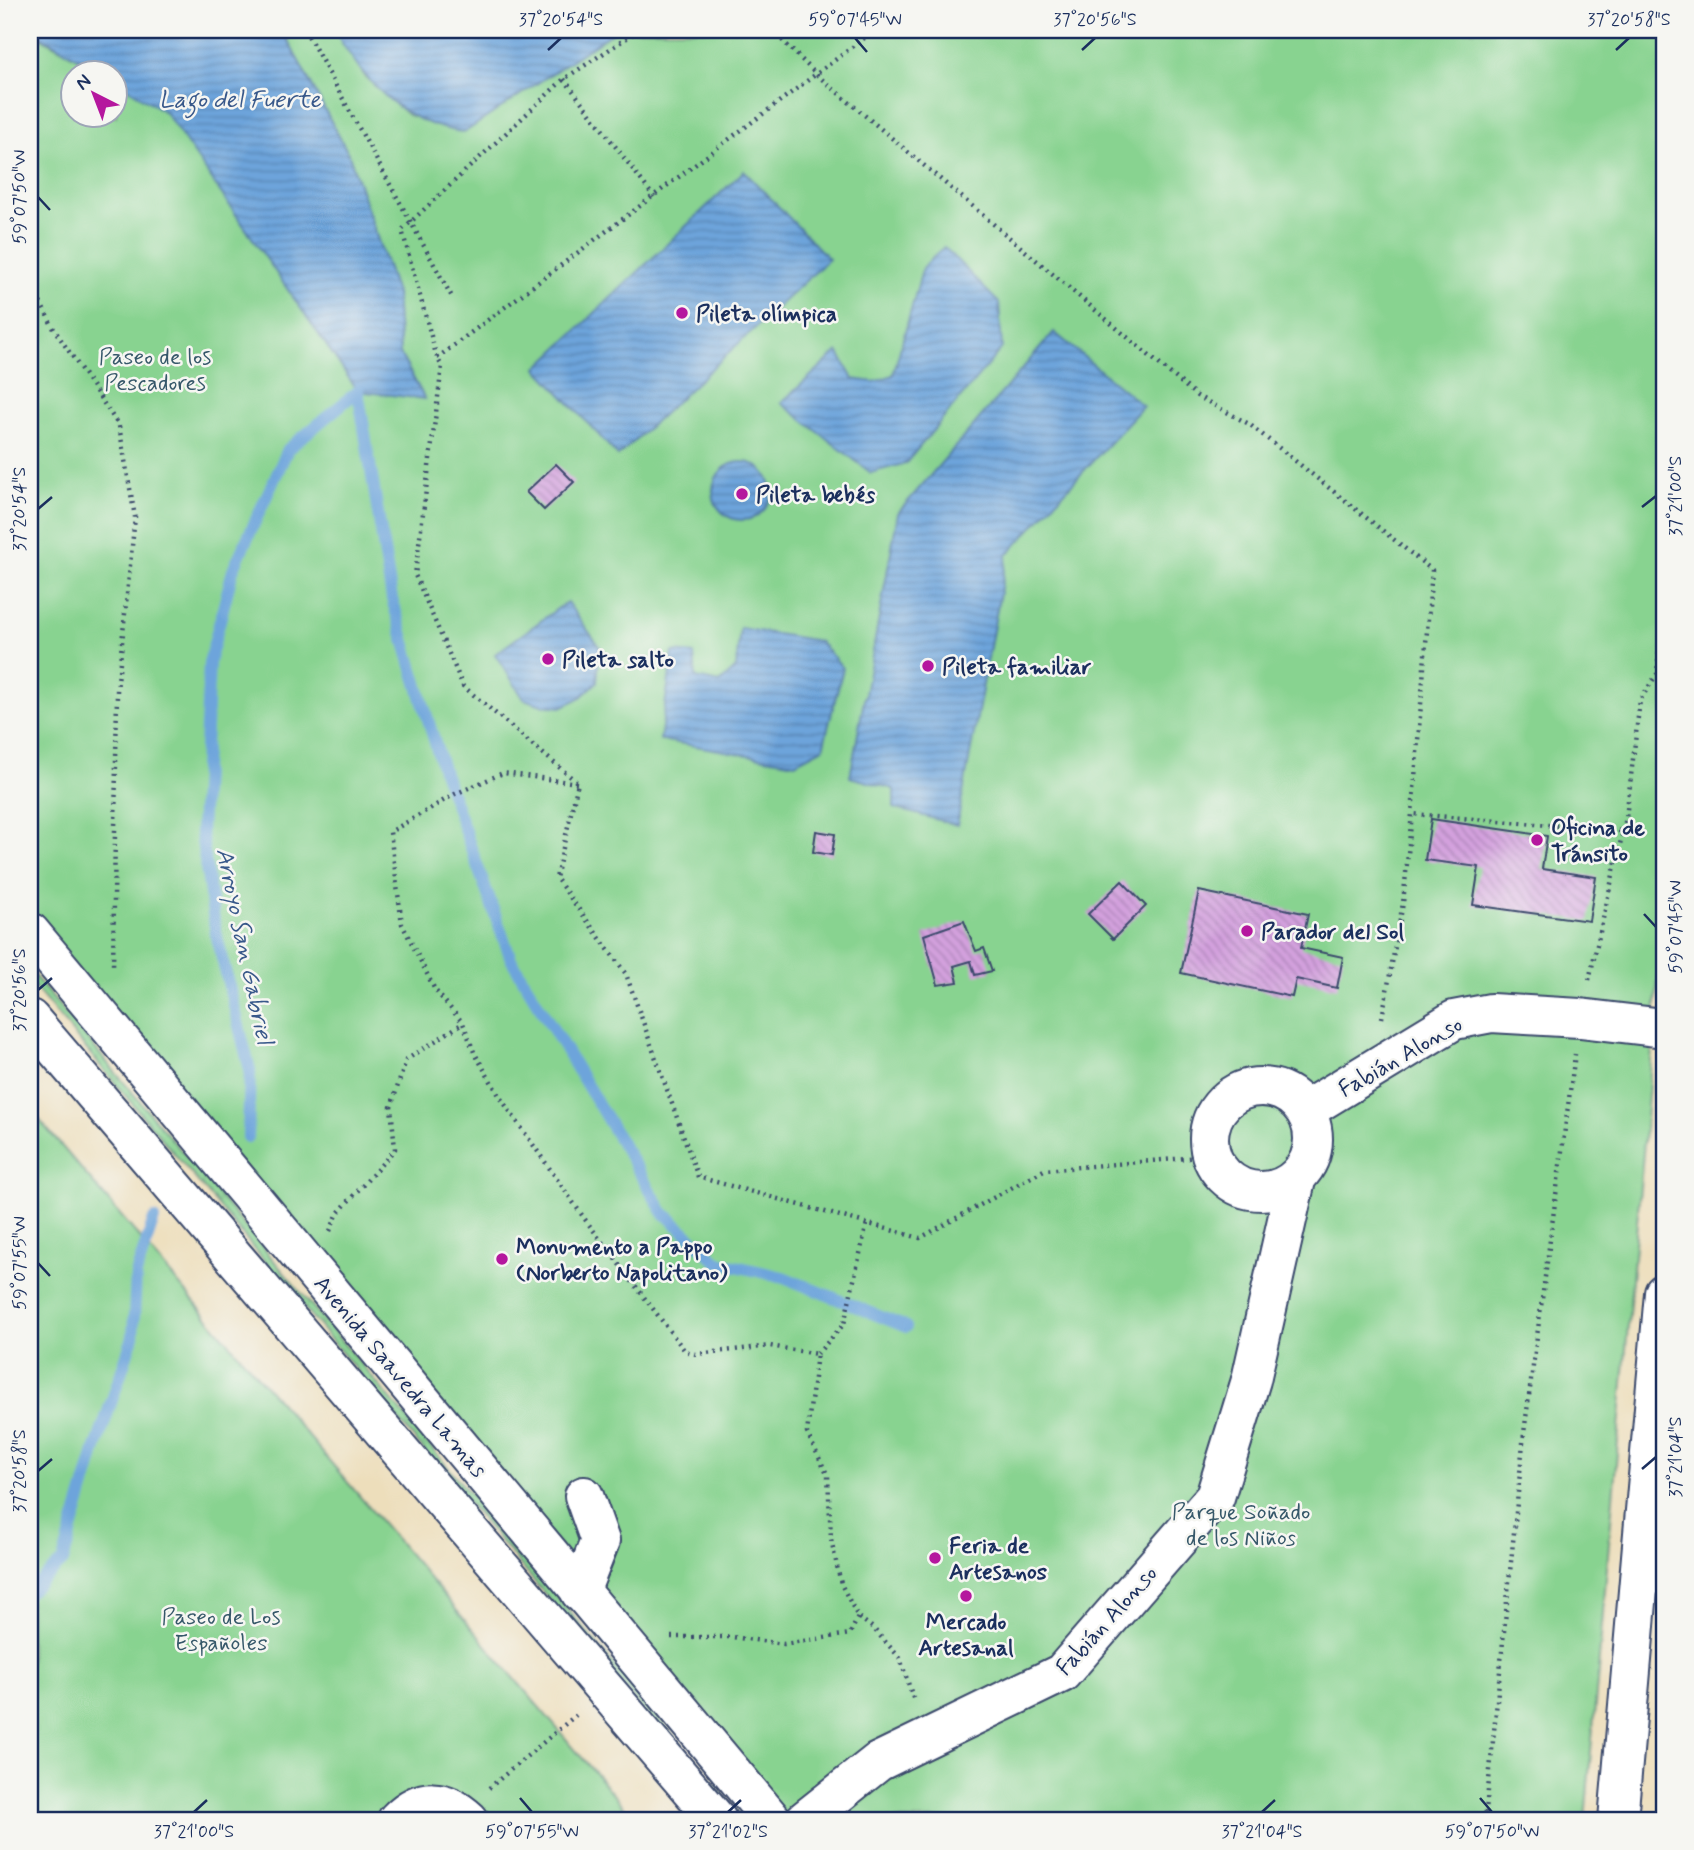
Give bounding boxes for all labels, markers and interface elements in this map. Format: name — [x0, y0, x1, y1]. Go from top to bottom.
text: 37°20'54"S — [519, 8, 603, 32]
text: 59°07'45"W — [808, 8, 902, 32]
text: 37°20'56"S — [1053, 8, 1137, 32]
text: 37°20'58"S — [1587, 8, 1671, 32]
north arrow — [60, 60, 130, 130]
text: N — [71, 69, 97, 96]
water label: Lago del Fuerte — [159, 85, 322, 119]
text: 59°07'50"W — [8, 150, 32, 244]
place label: Pileta olímpica — [696, 300, 837, 330]
marker: Pileta olímpica — [674, 305, 690, 321]
park label: Paseo de los Pescadores — [99, 343, 211, 399]
text: 37°21'00"S — [1664, 456, 1688, 536]
text: 37°20'54"S — [8, 467, 32, 551]
place label: Pileta bebés — [756, 481, 876, 511]
marker: Pileta bebés — [734, 486, 750, 502]
place label: Pileta salto — [562, 646, 674, 676]
marker: Pileta salto — [540, 651, 556, 667]
place label: Pileta familiar — [942, 653, 1092, 683]
marker: Pileta familiar — [920, 658, 936, 674]
place label: Oficina de Tránsito — [1551, 814, 1645, 870]
marker: Oficina de Tránsito — [1529, 832, 1545, 848]
water label: Arroyo San Gabriel — [208, 845, 280, 1049]
text: 59°07'45"W — [1664, 880, 1688, 974]
place label: Parador del Sol — [1261, 918, 1404, 948]
marker: Parador del Sol — [1239, 923, 1255, 939]
text: 37°20'56"S — [8, 948, 32, 1032]
street label: Fabián Alonso — [1334, 1010, 1468, 1105]
text: 59°07'55"W — [8, 1216, 32, 1310]
place label: Monumento a Pappo (Norberto Napolitano) — [516, 1233, 728, 1289]
marker: Monumento a Pappo (Norberto Napolitano) — [494, 1251, 510, 1267]
street label: Avenida Saavedra Lamas — [306, 1270, 493, 1485]
text: 37°21'04"S — [1664, 1416, 1688, 1498]
text: 37°20'58"S — [8, 1429, 32, 1513]
park label: Parque Soñado de los Niños — [1172, 1498, 1310, 1554]
place label: Feria de Artesanos — [949, 1532, 1048, 1588]
marker: Feria de Artesanos — [927, 1550, 943, 1566]
street label: Fabián Alonso — [1050, 1560, 1165, 1683]
marker: Mercado Artesanal — [958, 1588, 974, 1604]
park label: Paseo de Los Españoles — [161, 1603, 281, 1659]
place label: Mercado Artesanal — [918, 1608, 1014, 1664]
text: 37°21'00"S — [154, 1820, 234, 1844]
text: 59°07'55"W — [485, 1820, 579, 1844]
text: 37°21'02"S — [688, 1820, 768, 1844]
text: 37°21'04"S — [1221, 1820, 1303, 1844]
text: 59°07'50"W — [1445, 1820, 1539, 1844]

